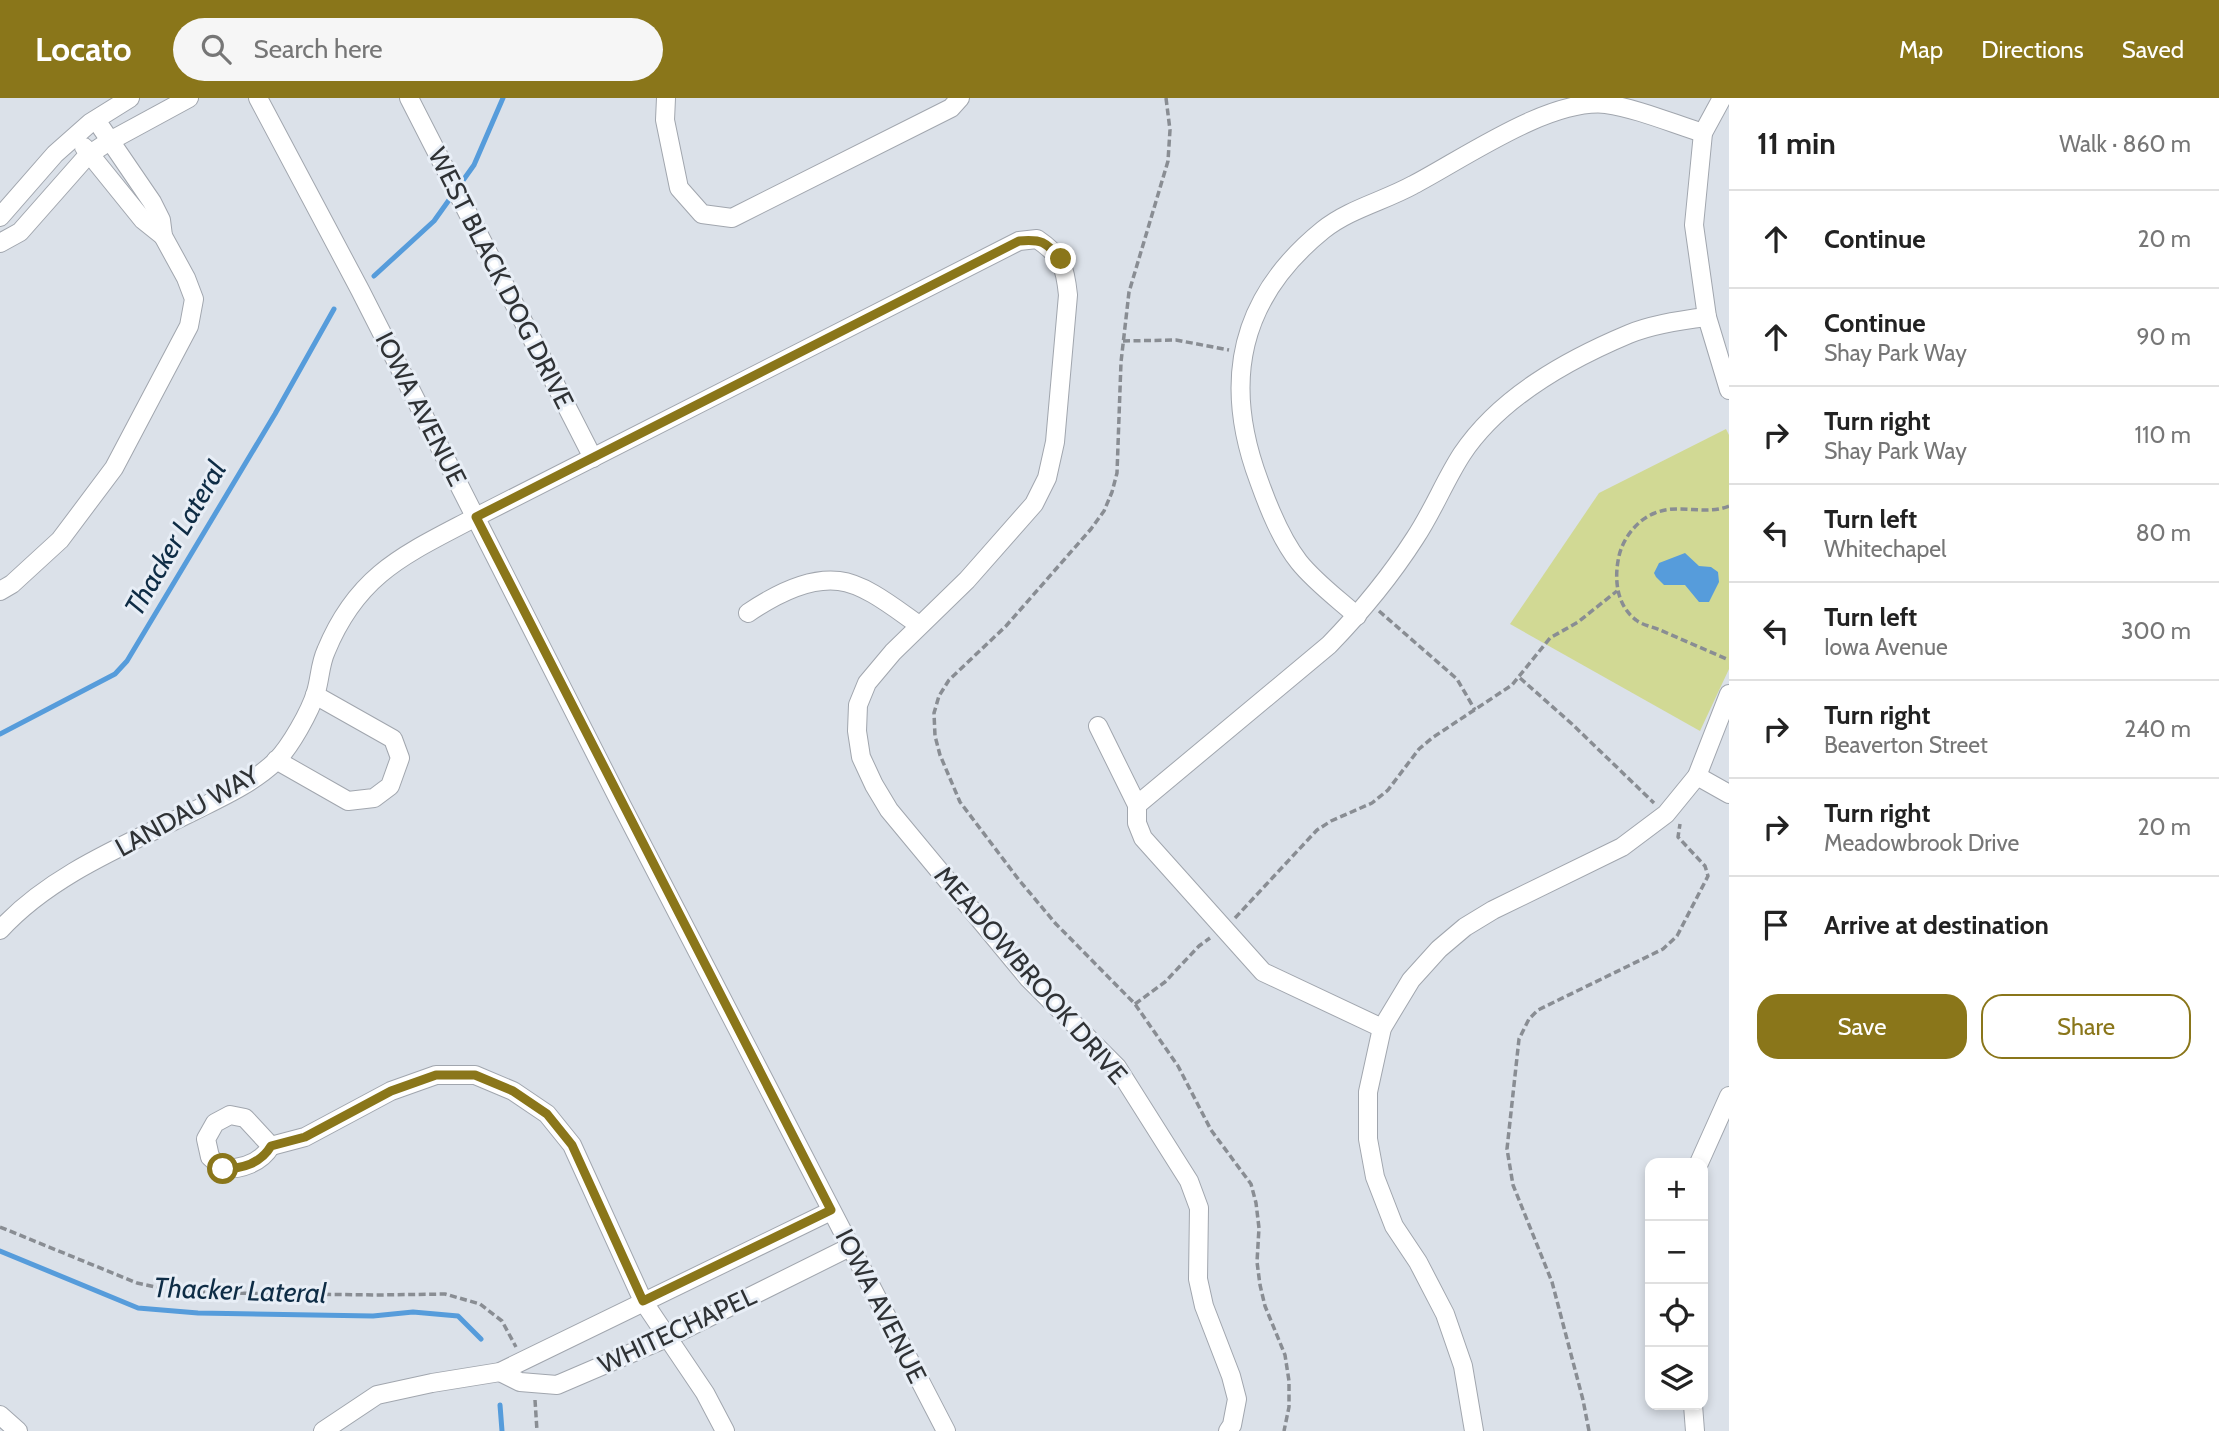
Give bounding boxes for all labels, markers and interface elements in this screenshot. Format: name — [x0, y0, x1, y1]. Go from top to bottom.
search box — [173, 18, 663, 81]
text: Locato — [35, 29, 131, 69]
icon: search — [197, 30, 235, 68]
text: Search here — [253, 33, 383, 65]
text: Map — [1899, 35, 1943, 64]
text: Directions — [1981, 35, 2084, 64]
text: Saved — [2122, 35, 2184, 64]
text: 11 min — [1757, 125, 1836, 162]
text: Walk · 860 m — [2059, 130, 2191, 158]
street label: WEST BLACK DOG DRIVE — [421, 142, 581, 414]
icon: ahead — [1757, 220, 1795, 258]
text: Continue — [1824, 223, 1926, 255]
text: 20 m — [2138, 225, 2191, 253]
route end — [1045, 243, 1076, 274]
text: Continue — [1824, 307, 1926, 339]
icon: ahead — [1757, 318, 1795, 356]
text: 90 m — [2137, 323, 2191, 351]
street label: IOWA AVENUE — [368, 327, 474, 491]
text: Shay Park Way — [1824, 339, 1967, 367]
text: Turn right — [1824, 405, 1930, 437]
icon: right — [1757, 416, 1795, 454]
text: 110 m — [2135, 421, 2191, 449]
text: Shay Park Way — [1824, 437, 1967, 465]
water label: Thacker Lateral — [117, 454, 233, 622]
text: Turn left — [1824, 503, 1917, 535]
icon: left — [1757, 514, 1795, 552]
text: 80 m — [2136, 519, 2191, 547]
text: Whitechapel — [1824, 535, 1947, 563]
text: Turn left — [1824, 601, 1917, 633]
icon: left — [1757, 612, 1795, 650]
text: 300 m — [2121, 617, 2191, 645]
text: Iowa Avenue — [1824, 633, 1948, 661]
text: Turn right — [1824, 699, 1930, 731]
icon: right — [1757, 710, 1795, 748]
text: 240 m — [2124, 715, 2191, 743]
text: Beaverton Street — [1824, 731, 1988, 759]
street label: LANDAU WAY — [110, 758, 264, 864]
text: Turn right — [1824, 797, 1930, 829]
icon: right — [1757, 808, 1795, 846]
text: 20 m — [2138, 813, 2191, 841]
text: Meadowbrook Drive — [1824, 829, 2019, 857]
street label: MEADOWBROOK DRIVE — [928, 860, 1134, 1090]
icon: arrive — [1757, 906, 1795, 944]
text: Arrive at destination — [1824, 909, 2049, 941]
button: Save — [1757, 994, 1967, 1059]
button: Share — [1981, 994, 2191, 1059]
route start — [207, 1153, 238, 1184]
map controls — [1645, 1158, 1708, 1410]
button: + — [1645, 1158, 1708, 1221]
button: − — [1645, 1221, 1708, 1284]
street label: IOWA AVENUE — [828, 1224, 934, 1388]
water label: Thacker Lateral — [153, 1270, 328, 1310]
street label: WHITECHAPEL — [593, 1280, 761, 1380]
button: locate — [1645, 1284, 1708, 1347]
button: layers — [1645, 1347, 1708, 1410]

